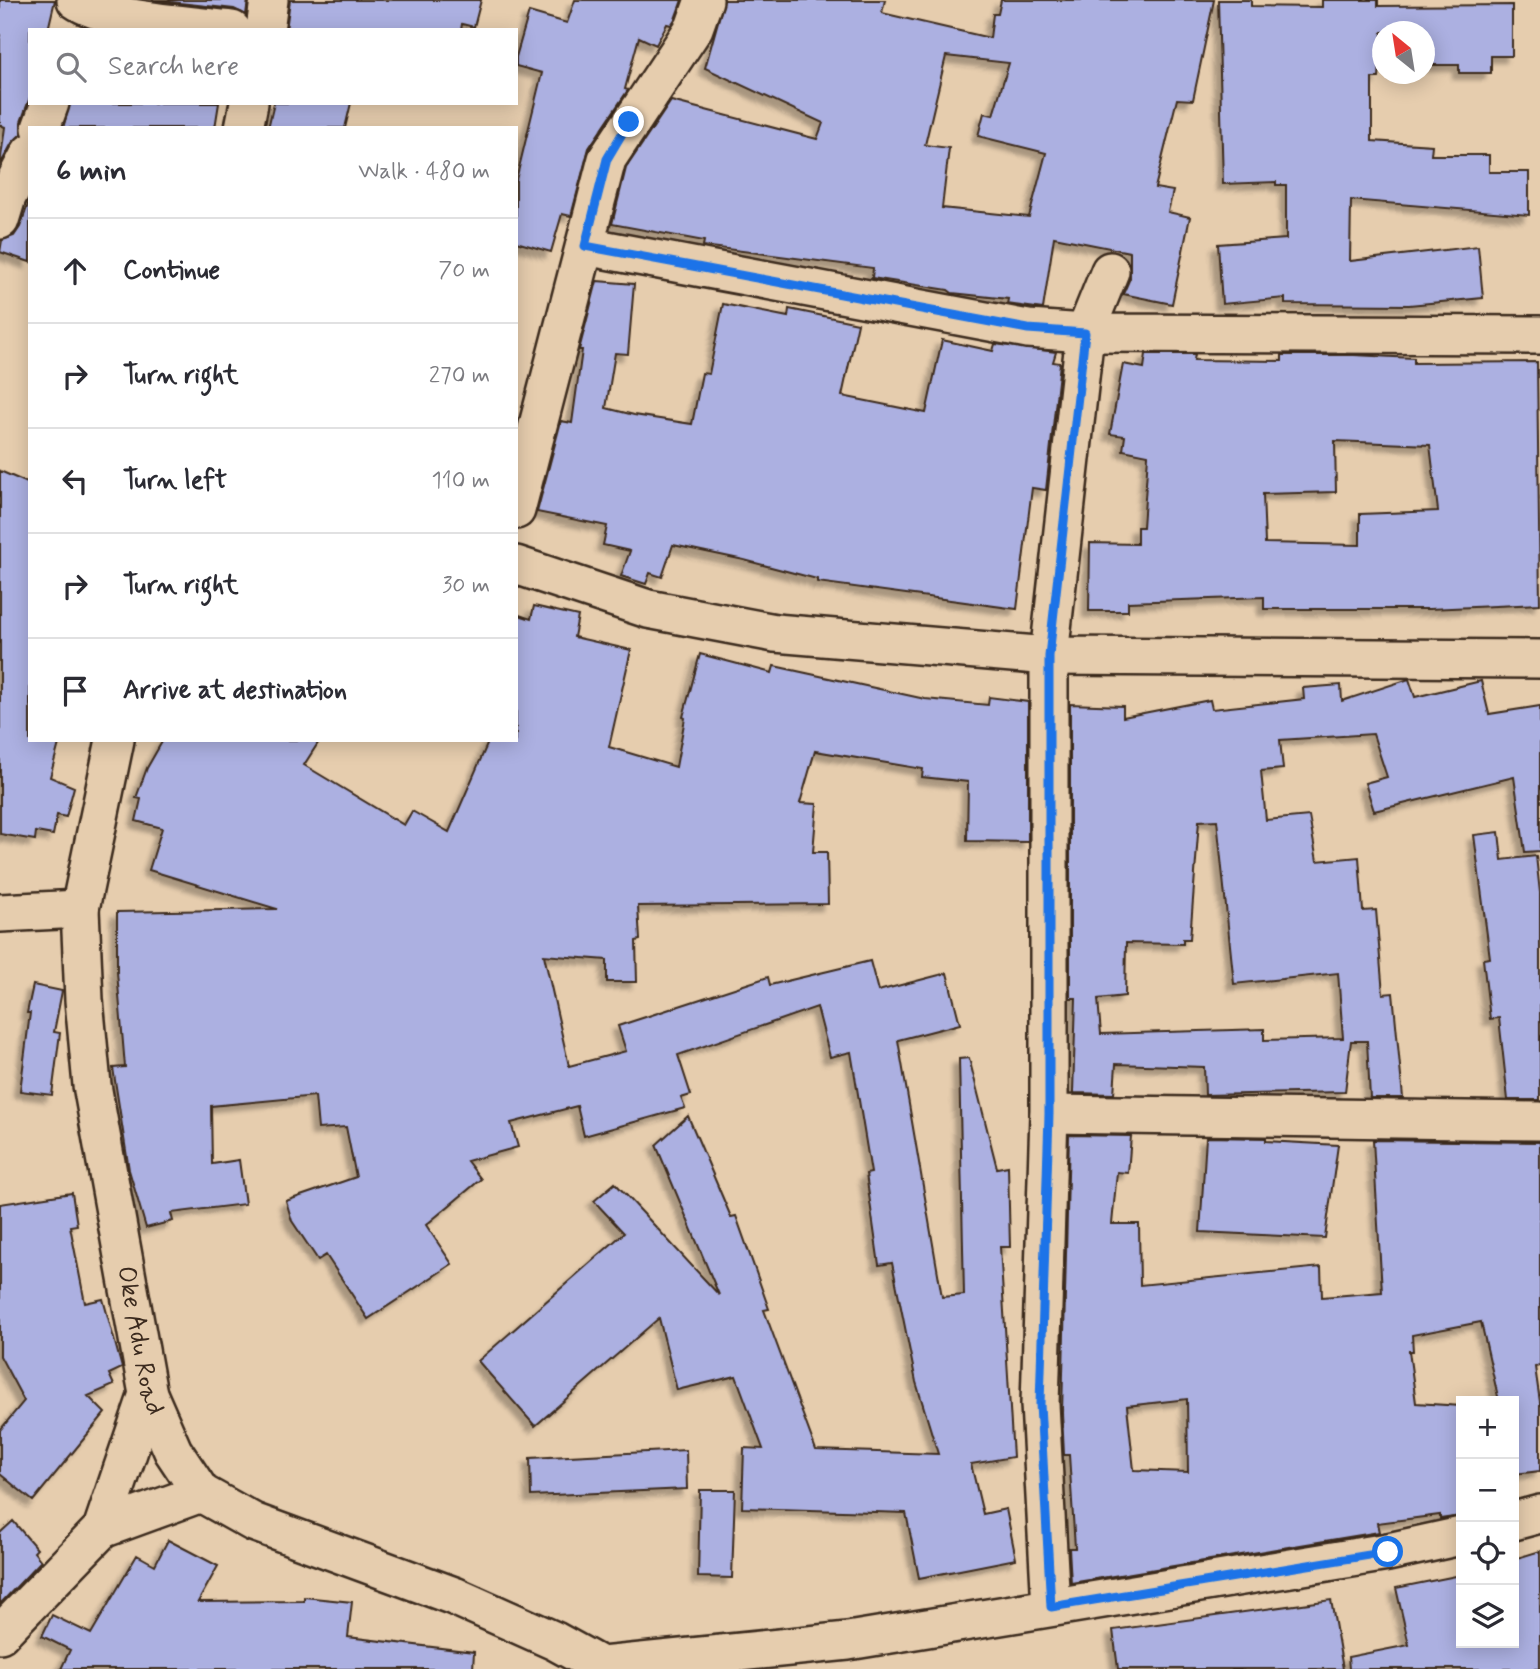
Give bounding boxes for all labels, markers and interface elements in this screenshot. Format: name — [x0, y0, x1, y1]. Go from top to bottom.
north arrow — [1372, 21, 1435, 84]
search box — [28, 28, 518, 105]
icon: search — [52, 48, 90, 86]
text: Search here — [108, 50, 239, 84]
route end — [613, 106, 644, 137]
text: 6 min — [56, 152, 127, 191]
text: Walk · 480 m — [358, 157, 490, 187]
icon: ahead — [56, 252, 94, 290]
text: Continue — [123, 254, 220, 288]
text: 70 m — [438, 256, 490, 286]
icon: right — [56, 357, 94, 395]
text: Turn right — [123, 359, 239, 393]
text: 270 m — [429, 361, 490, 391]
icon: left — [56, 462, 94, 500]
text: Turn left — [123, 464, 227, 498]
text: 110 m — [431, 466, 490, 496]
icon: right — [56, 567, 94, 605]
text: Turn right — [123, 569, 239, 603]
text: 30 m — [442, 571, 490, 601]
icon: arrive — [56, 672, 94, 710]
text: Arrive at destination — [123, 674, 347, 708]
street label: Oke Adu Road — [108, 1263, 172, 1421]
map controls — [1456, 1396, 1519, 1648]
button: + — [1456, 1396, 1519, 1459]
button: − — [1456, 1459, 1519, 1522]
button: locate — [1456, 1522, 1519, 1585]
route start — [1372, 1536, 1403, 1567]
button: layers — [1456, 1585, 1519, 1648]

